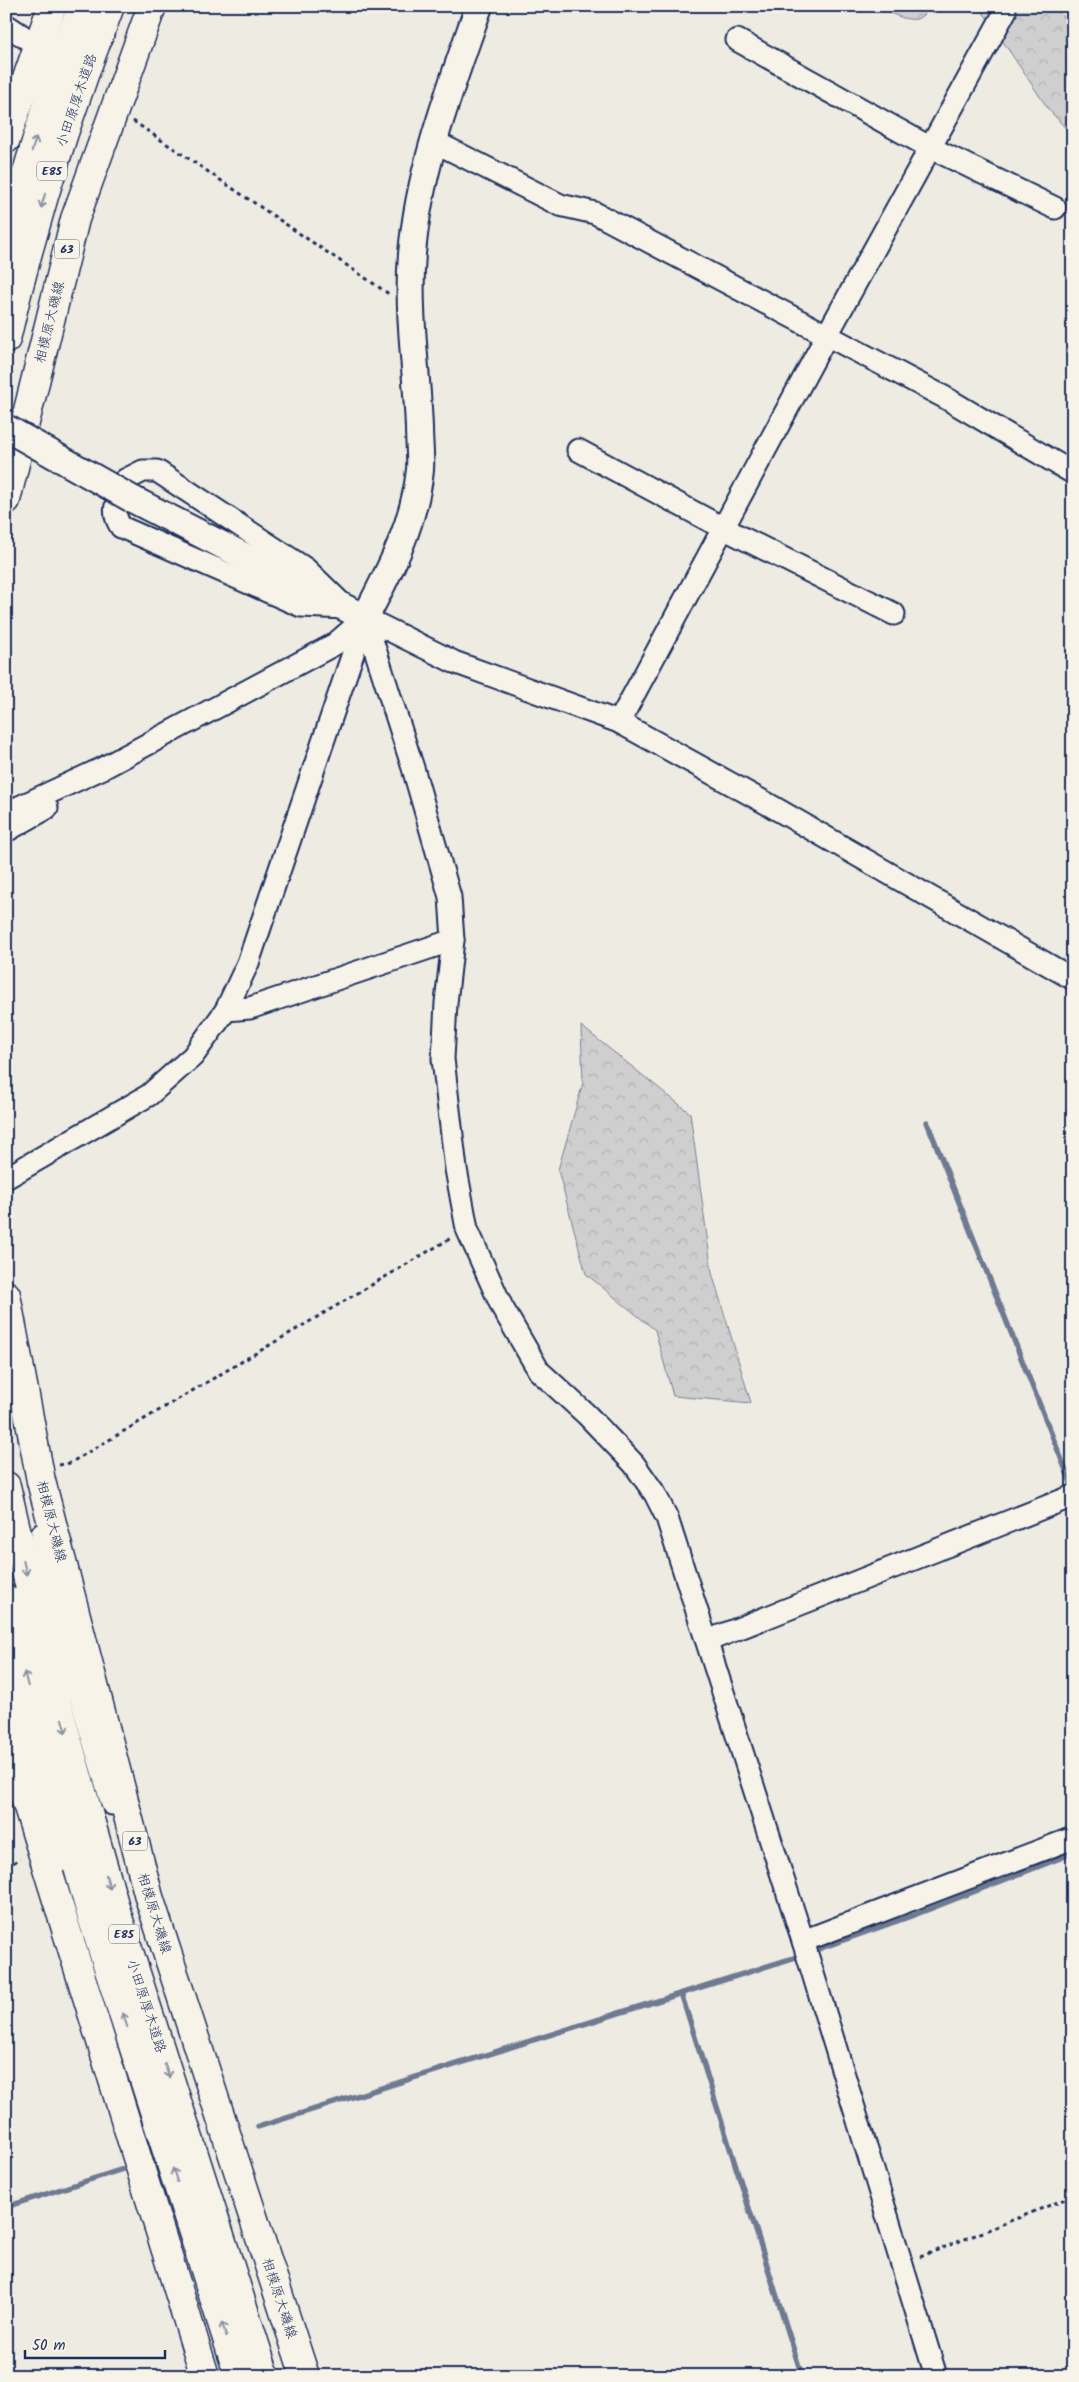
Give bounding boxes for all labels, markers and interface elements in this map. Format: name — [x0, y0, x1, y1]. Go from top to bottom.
street label: 小田原厚木道路 — [51, 50, 103, 150]
one-way arrow — [30, 137, 40, 153]
road number: E85 — [37, 162, 67, 180]
one-way arrow — [37, 193, 47, 209]
road number: 63 — [54, 240, 80, 258]
street label: 相模原大磯線 — [29, 279, 71, 366]
street label: 相模原大磯線 — [30, 1478, 72, 1565]
one-way arrow — [21, 1560, 30, 1576]
one-way arrow — [21, 1671, 30, 1687]
one-way arrow — [59, 1717, 69, 1733]
road number: 63 — [122, 1832, 148, 1850]
street label: 相模原大磯線 — [131, 1870, 177, 1957]
one-way arrow — [104, 1874, 114, 1890]
road number: E85 — [109, 1925, 139, 1944]
street label: 小田原厚木道路 — [120, 1956, 172, 2056]
one-way arrow — [120, 2012, 129, 2028]
one-way arrow — [163, 2062, 173, 2078]
one-way arrow — [169, 2167, 179, 2183]
street label: 相模原大磯線 — [256, 2255, 302, 2342]
one-way arrow — [219, 2322, 229, 2338]
scale bar — [25, 2327, 165, 2359]
text: 50 m — [32, 2334, 66, 2358]

